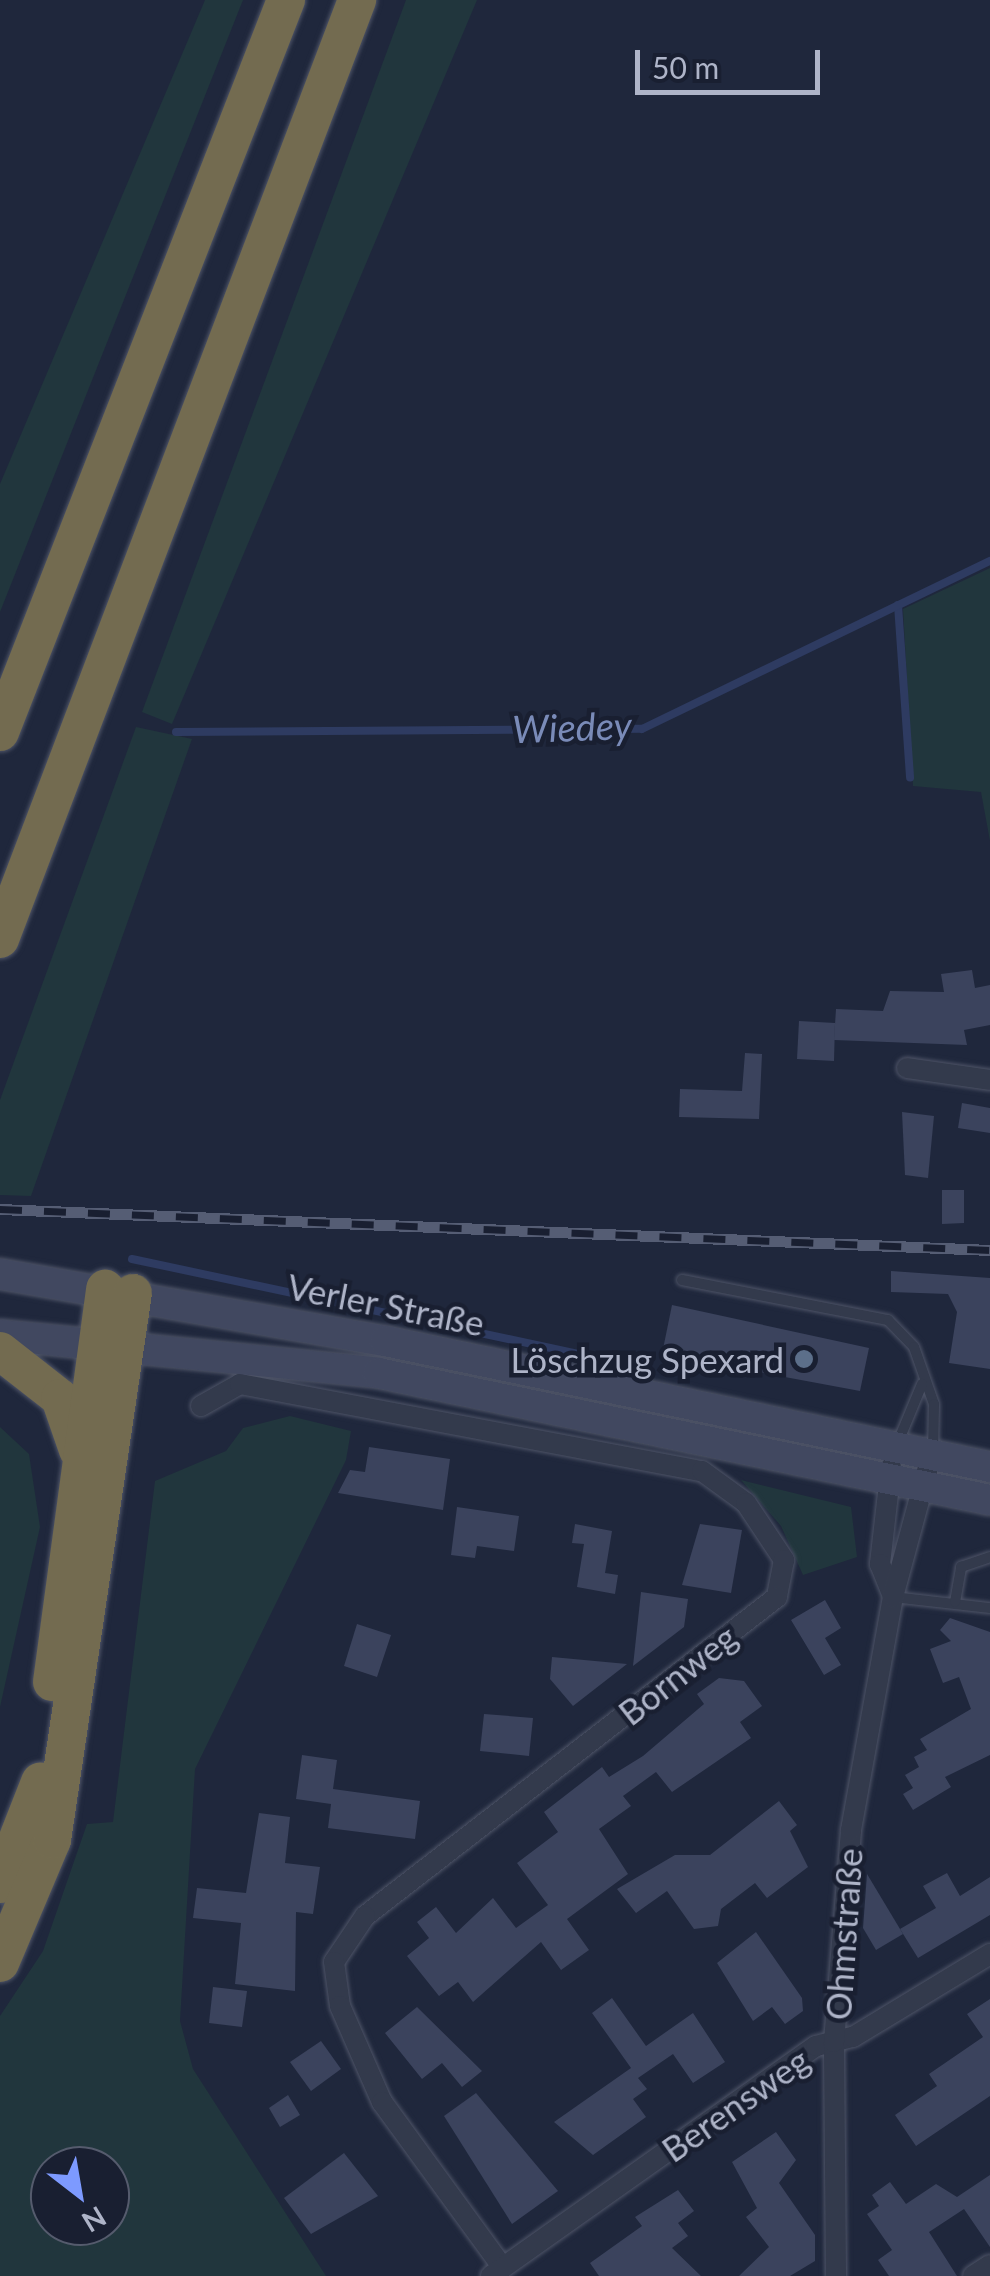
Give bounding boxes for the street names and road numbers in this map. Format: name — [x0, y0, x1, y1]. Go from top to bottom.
street label: Verler Straße — [284, 1264, 488, 1344]
street label: Bornweg — [610, 1615, 744, 1733]
street label: Ohmstraße — [816, 1847, 870, 2021]
street label: Berensweg — [653, 2038, 817, 2170]

